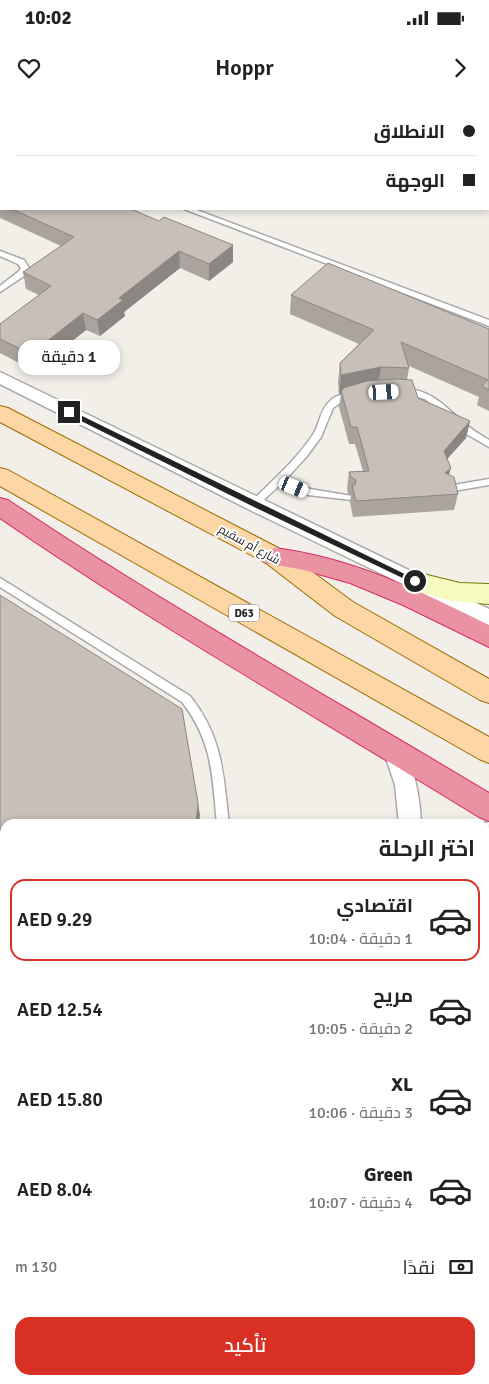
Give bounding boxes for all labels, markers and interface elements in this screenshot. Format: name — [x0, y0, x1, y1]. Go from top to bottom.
text: 10:02 — [25, 6, 72, 30]
icon: heart — [15, 54, 43, 82]
text: Hoppr — [215, 54, 274, 81]
icon: forward — [446, 54, 474, 82]
text: الانطلاق — [374, 120, 445, 144]
text: الوجهة — [385, 169, 445, 193]
callout: 1 دقيقة — [18, 340, 120, 374]
text: 1 دقيقة — [42, 347, 96, 367]
car — [368, 384, 399, 400]
route end — [58, 401, 80, 423]
car — [277, 474, 310, 500]
street label: شارع أم سقيم — [215, 521, 283, 568]
route start — [404, 570, 426, 592]
road number: D63 — [229, 604, 259, 622]
text: اختر الرحلة — [379, 835, 475, 862]
text: اقتصادي — [337, 894, 413, 918]
icon: car — [428, 898, 473, 943]
text: AED 9.29 — [17, 908, 92, 932]
text: 1 دقيقة · 10:04 — [308, 929, 413, 949]
text: مريح — [373, 984, 413, 1008]
icon: car — [428, 988, 473, 1033]
text: AED 12.54 — [17, 998, 103, 1022]
text: 2 دقيقة · 10:05 — [308, 1019, 413, 1039]
text: XL — [391, 1073, 413, 1097]
icon: car — [428, 1078, 473, 1123]
text: AED 15.80 — [17, 1088, 103, 1112]
text: 3 دقيقة · 10:06 — [308, 1103, 413, 1123]
text: Green — [364, 1163, 413, 1187]
icon: car — [428, 1168, 473, 1213]
text: AED 8.04 — [17, 1178, 92, 1202]
text: 4 دقيقة · 10:07 — [308, 1193, 413, 1213]
icon: cash — [447, 1253, 475, 1281]
text: نقدًا — [403, 1256, 435, 1280]
text: 130 m — [15, 1257, 57, 1277]
button: تأكيد — [15, 1317, 475, 1375]

